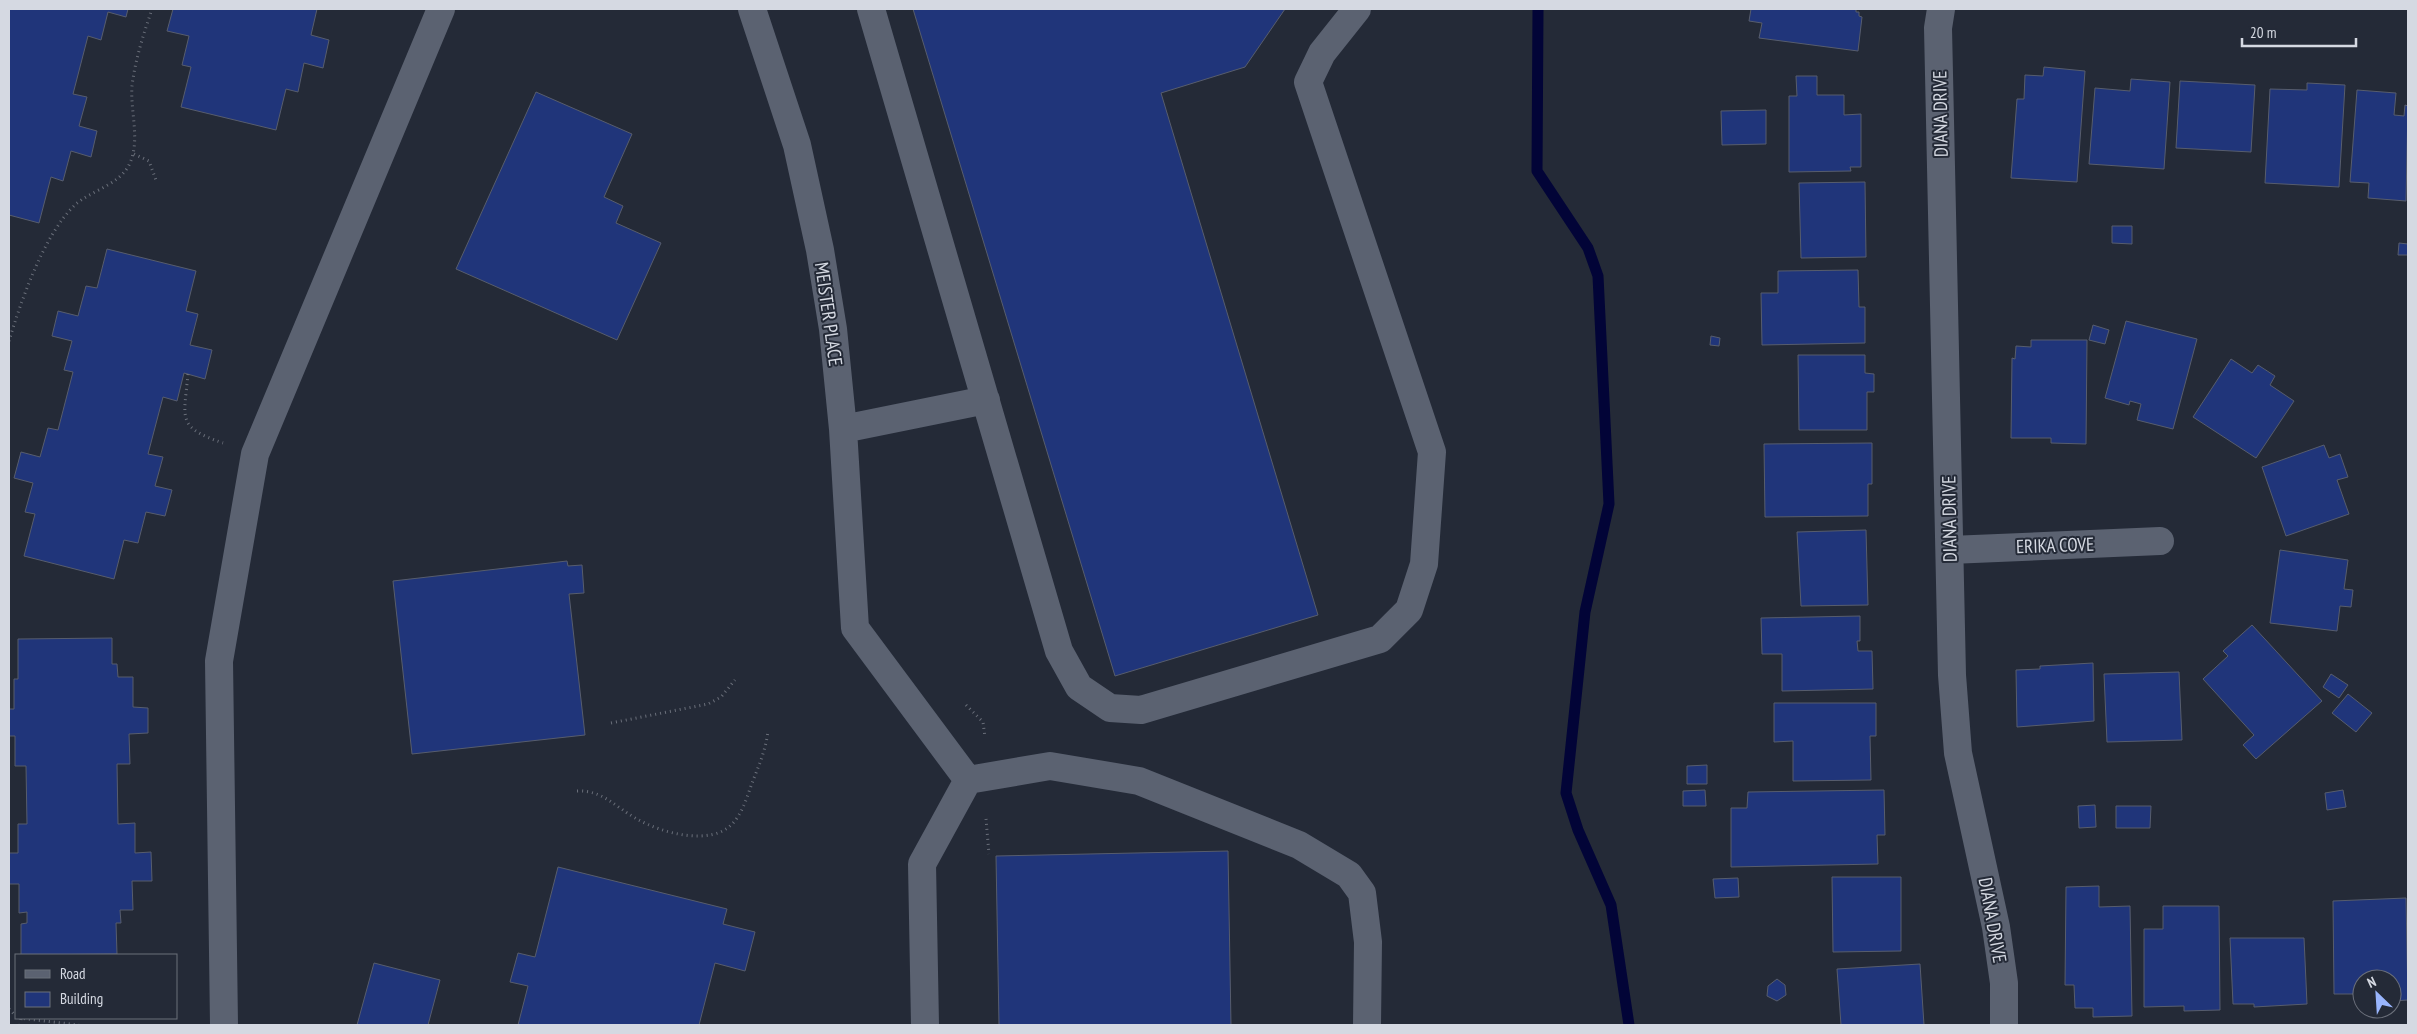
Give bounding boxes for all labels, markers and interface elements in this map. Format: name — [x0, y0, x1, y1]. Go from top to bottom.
scale bar — [2242, 15, 2356, 47]
text: 20 m — [2250, 23, 2276, 42]
street label: DIANA DRIVE — [1927, 71, 1953, 157]
street label: MEISTER PLACE — [810, 261, 848, 367]
street label: DIANA DRIVE — [1936, 476, 1962, 562]
street label: ERIKA COVE — [2015, 532, 2095, 558]
street label: DIANA DRIVE — [1974, 875, 2012, 965]
legend — [15, 954, 178, 1019]
text: Road — [60, 964, 86, 983]
north arrow — [2352, 969, 2402, 1019]
text: N — [2364, 972, 2379, 992]
text: Building — [60, 989, 103, 1008]

